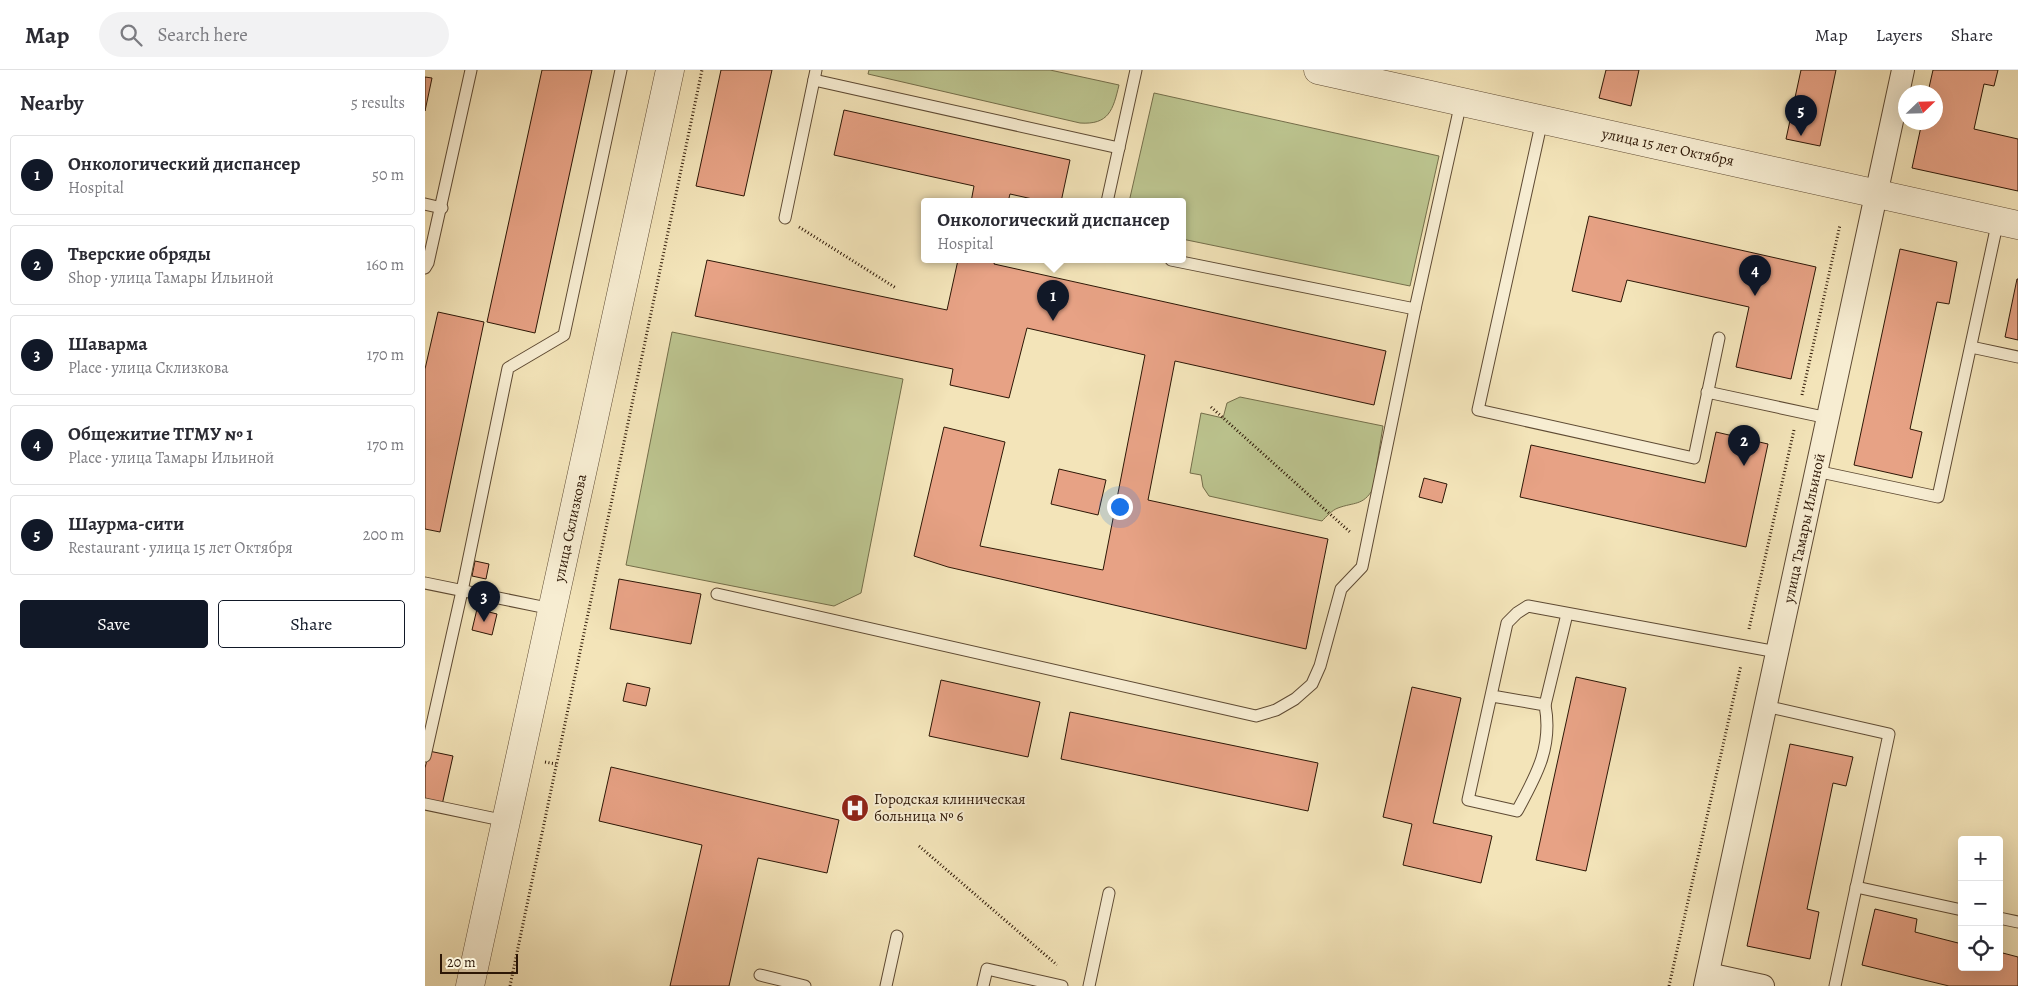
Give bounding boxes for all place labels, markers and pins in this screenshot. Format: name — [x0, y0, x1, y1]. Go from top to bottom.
pin: 5 — [1785, 95, 1817, 136]
pin: 4 — [1739, 255, 1771, 296]
pin: 1 — [1037, 280, 1069, 321]
pin: 2 — [1728, 425, 1760, 466]
pin: 3 — [468, 581, 500, 622]
place label: Городская клиническая больница № 6 — [874, 789, 1026, 826]
hospital icon: Городская клиническая больница № 6 — [840, 793, 870, 823]

